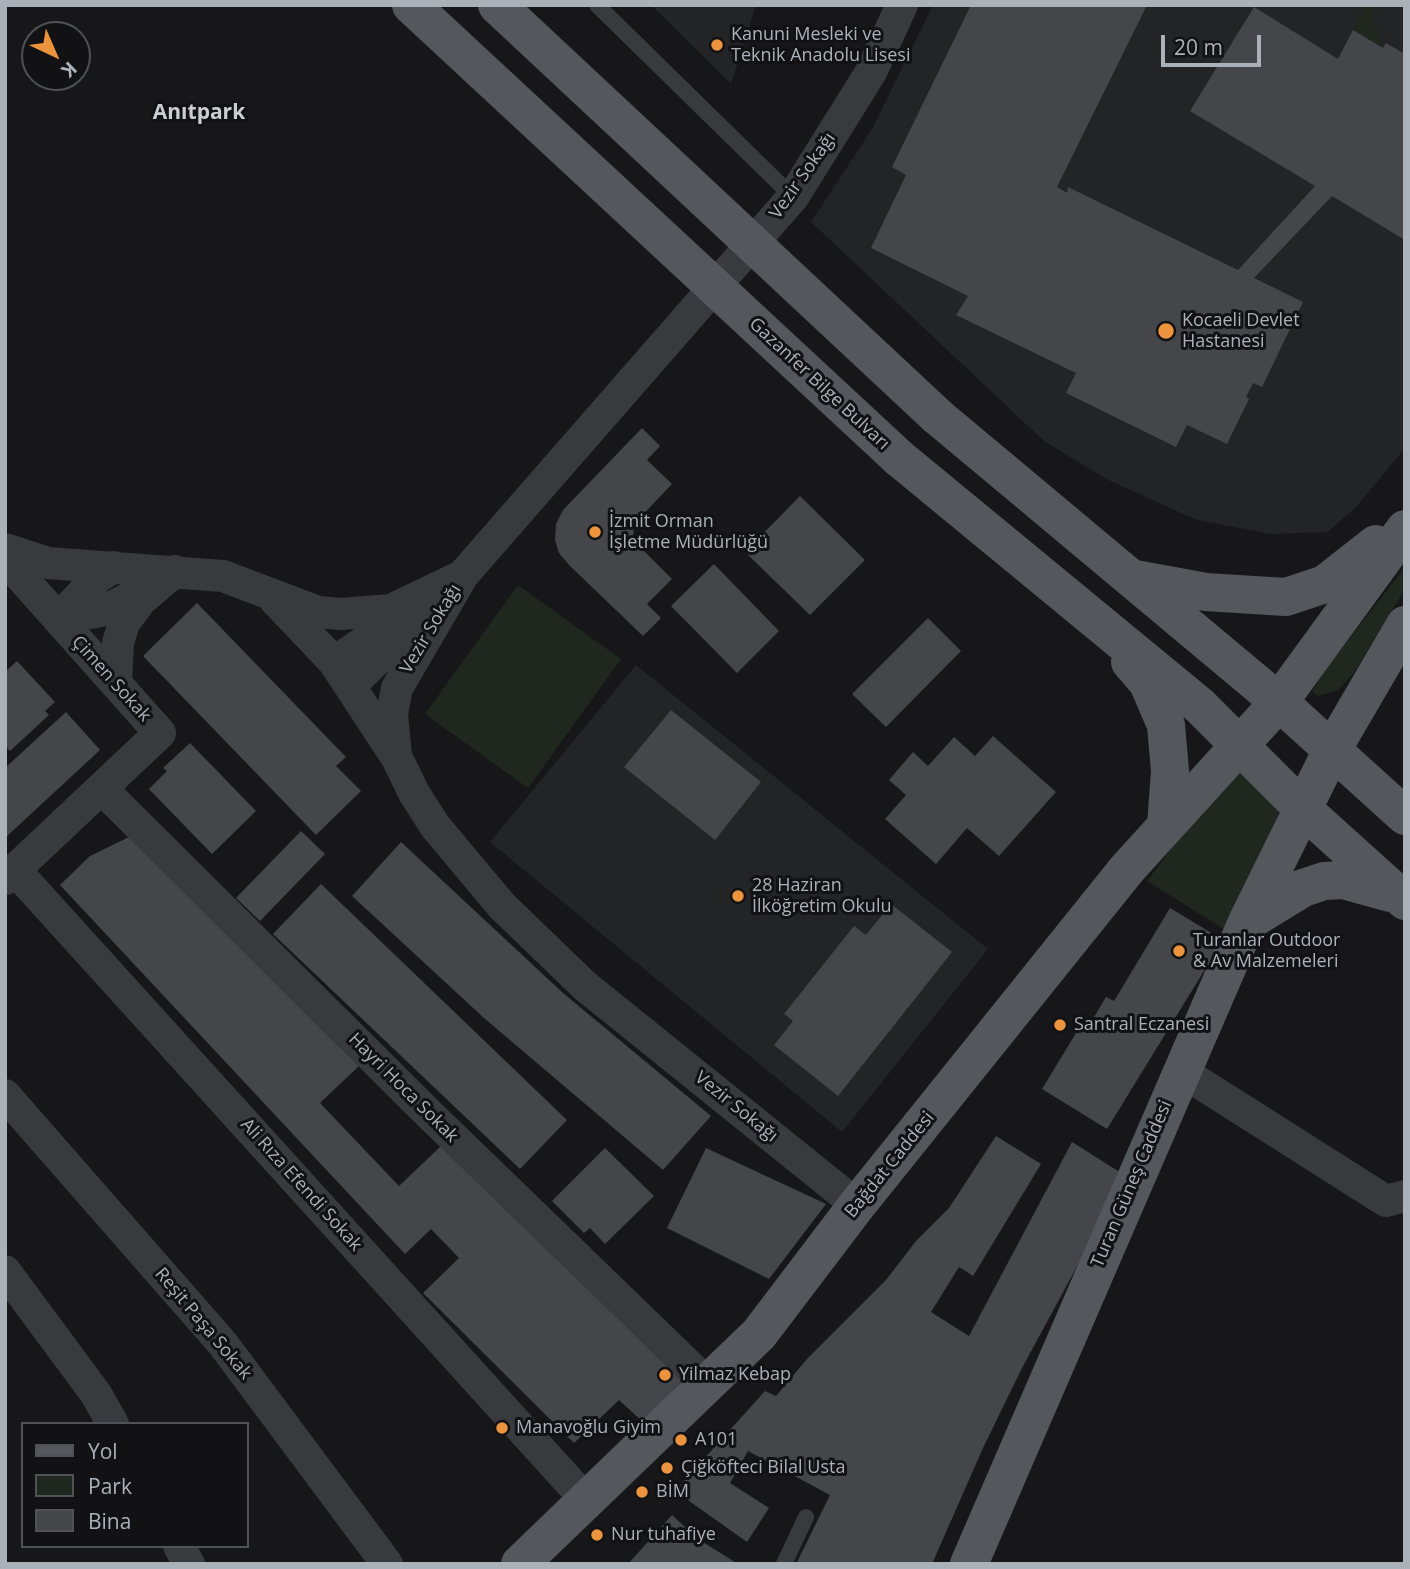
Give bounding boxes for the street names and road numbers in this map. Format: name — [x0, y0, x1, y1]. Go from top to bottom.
street label: Vezir Sokağı — [765, 129, 841, 223]
street label: Gazanfer Bilge Bulvarı — [744, 313, 894, 455]
street label: Vezir Sokağı — [396, 580, 466, 678]
street label: Çimen Sokak — [67, 632, 155, 726]
street label: Hayri Hoca Sokak — [344, 1029, 462, 1147]
street label: Vezir Sokağı — [690, 1067, 782, 1147]
street label: Turan Güneş Caddesi — [1087, 1097, 1177, 1271]
street label: Bağdat Caddesi — [841, 1108, 939, 1222]
street label: Ali Rıza Efendi Sokak — [236, 1114, 366, 1256]
street label: Reşit Paşa Sokak — [150, 1264, 256, 1384]

